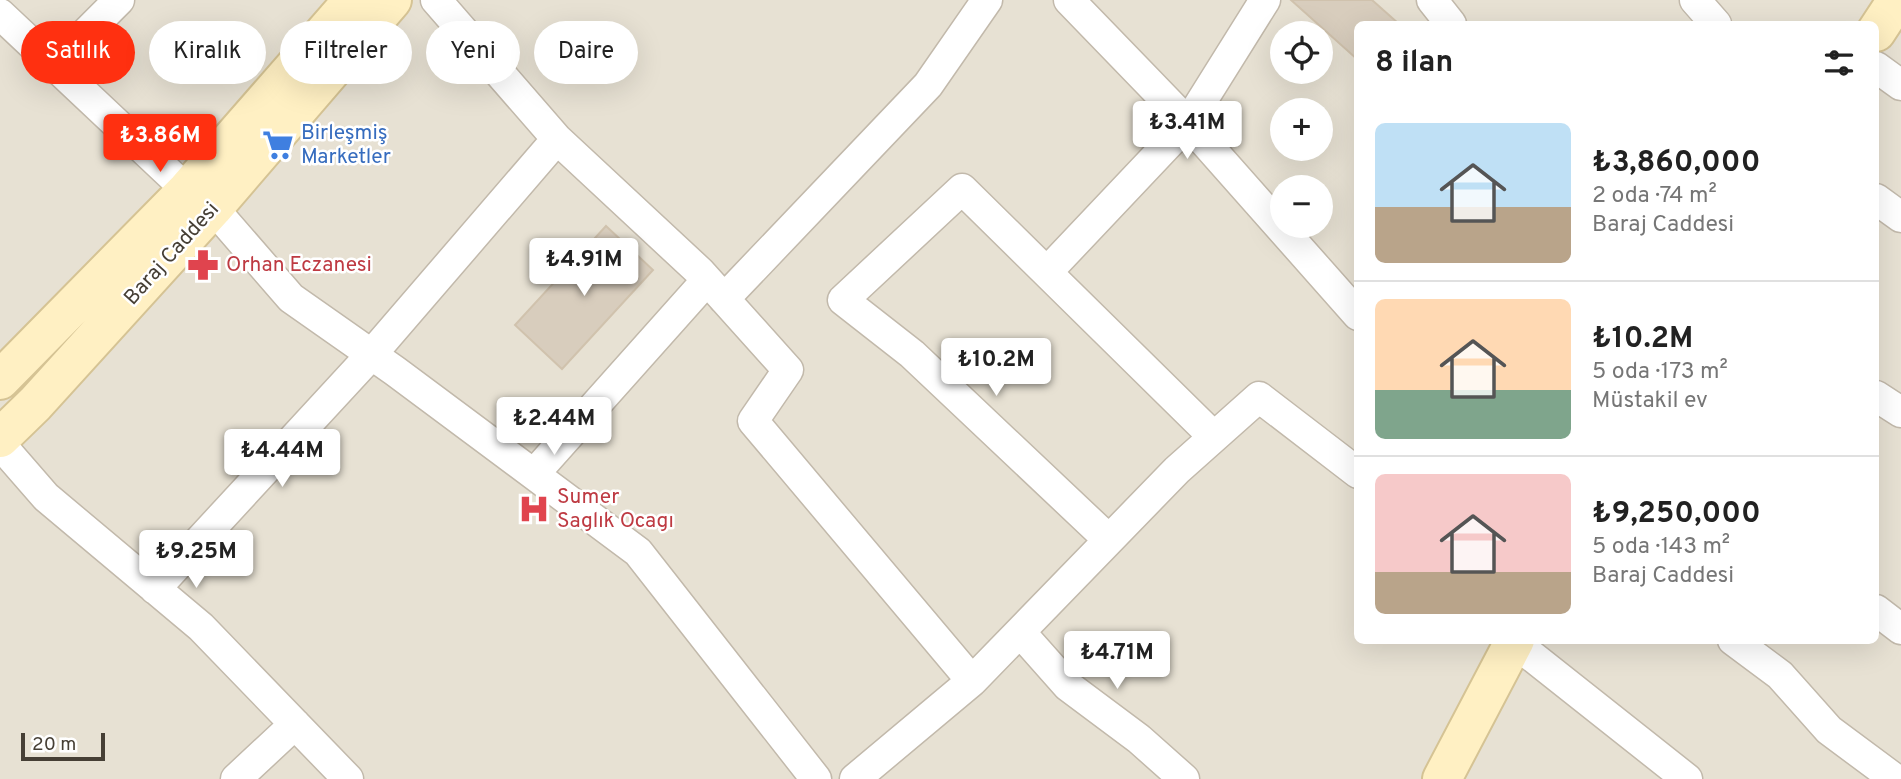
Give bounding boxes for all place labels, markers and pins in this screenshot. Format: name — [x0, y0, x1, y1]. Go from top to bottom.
pin: ₺3.41M — [1130, 102, 1244, 161]
pin: ₺3.86M — [103, 114, 217, 174]
place label: Birleşmiş Marketler — [301, 120, 391, 171]
supermarket icon: Birleşmiş Marketler — [261, 128, 295, 162]
pin: ₺4.91M — [527, 238, 641, 298]
pharmacy icon: Orhan Eczanesi — [186, 248, 220, 282]
place label: Orhan Eczanesi — [226, 252, 372, 279]
pin: ₺10.2M — [939, 338, 1053, 398]
pin: ₺2.44M — [497, 398, 611, 457]
pin: ₺4.44M — [225, 430, 339, 489]
place label: Sumer Saglık Ocagı — [557, 484, 674, 535]
hospital icon: Sumer Saglık Ocagı — [517, 492, 551, 526]
pin: ₺9.25M — [139, 530, 253, 590]
pin: ₺4.71M — [1060, 632, 1174, 691]

